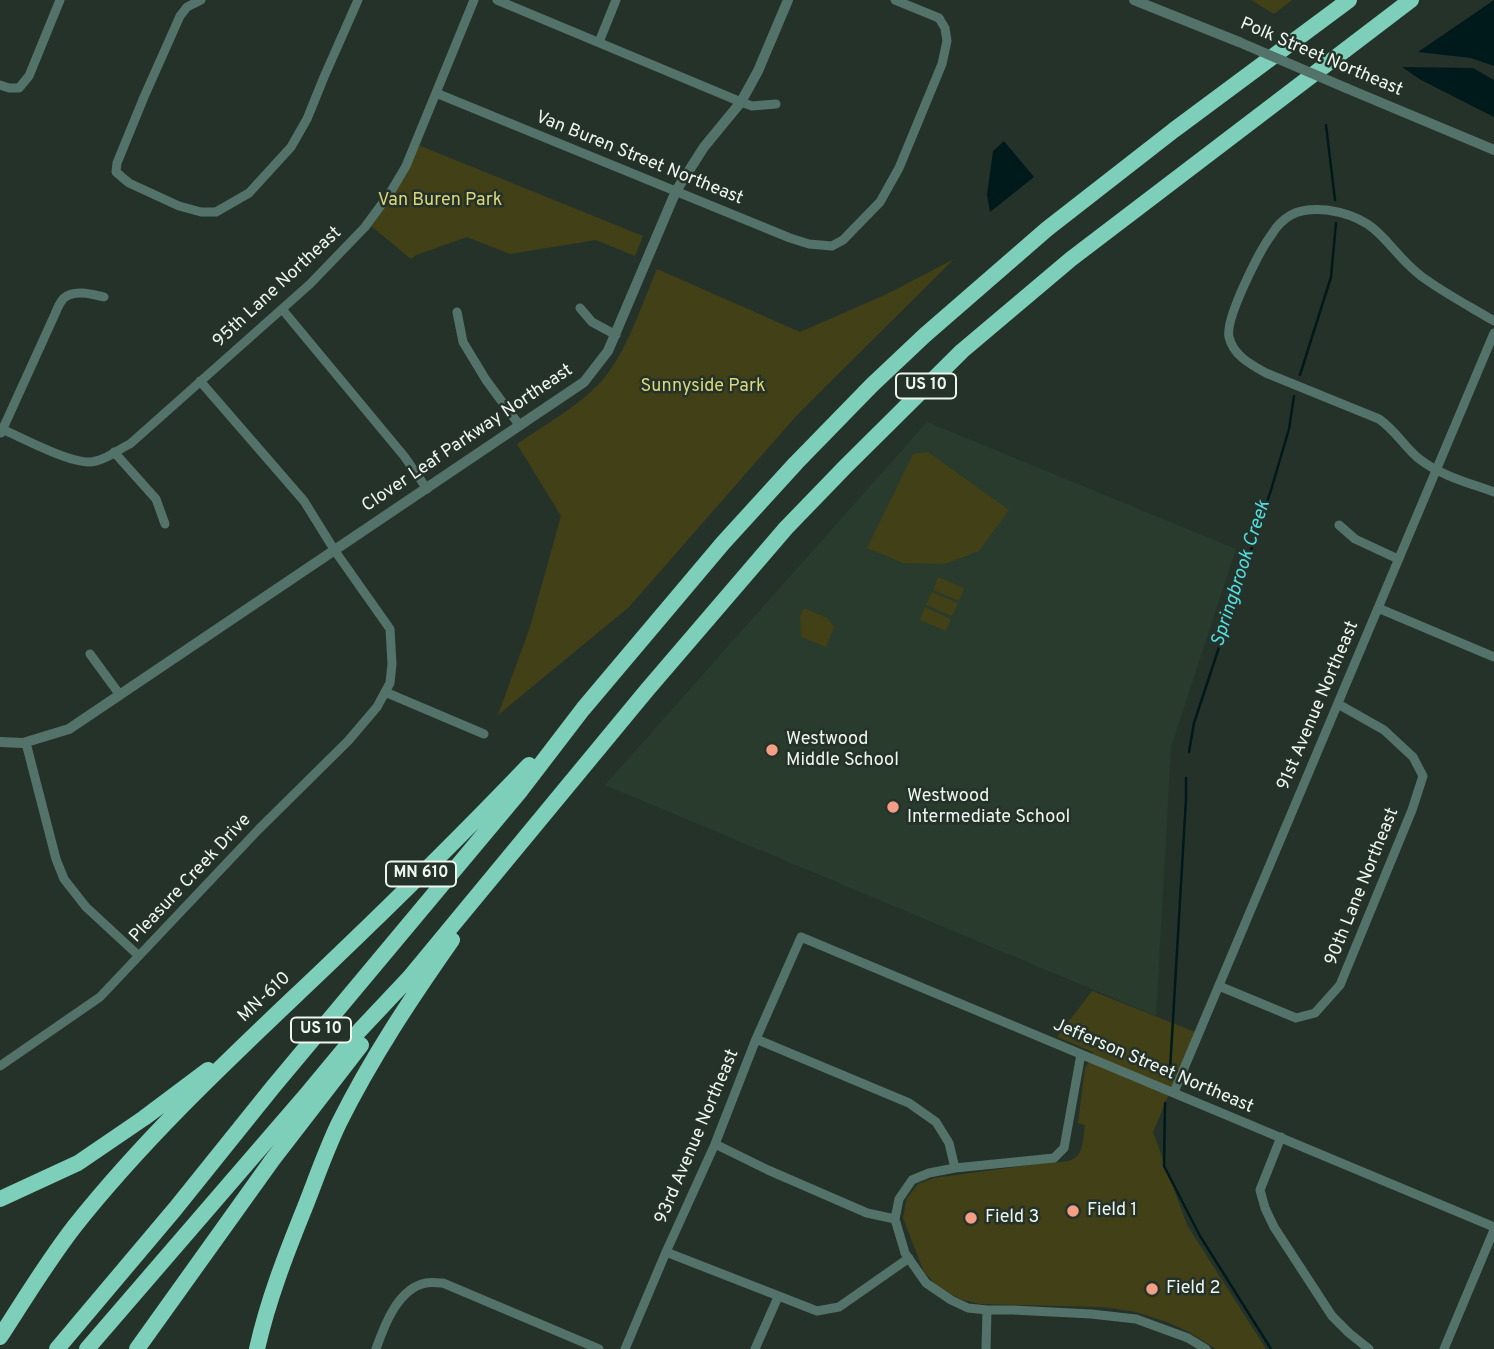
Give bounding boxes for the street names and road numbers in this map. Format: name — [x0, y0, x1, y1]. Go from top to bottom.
street label: Polk Street Northeast — [1236, 14, 1406, 102]
street label: Van Buren Street Northeast — [532, 107, 746, 211]
street label: 95th Lane Northeast — [209, 223, 347, 353]
street label: Clover Leaf Parkway Northeast — [358, 360, 578, 518]
road number: US 10 — [896, 374, 956, 398]
street label: 91st Avenue Northeast — [1274, 618, 1364, 794]
street label: 90th Lane Northeast — [1322, 805, 1404, 969]
street label: Pleasure Creek Drive — [126, 810, 256, 948]
road number: MN 610 — [386, 862, 456, 887]
street label: MN-610 — [234, 968, 296, 1028]
street label: Jefferson Street Northeast — [1050, 1015, 1256, 1119]
road number: US 10 — [291, 1018, 351, 1042]
street label: 93rd Avenue Northeast — [651, 1046, 745, 1228]

